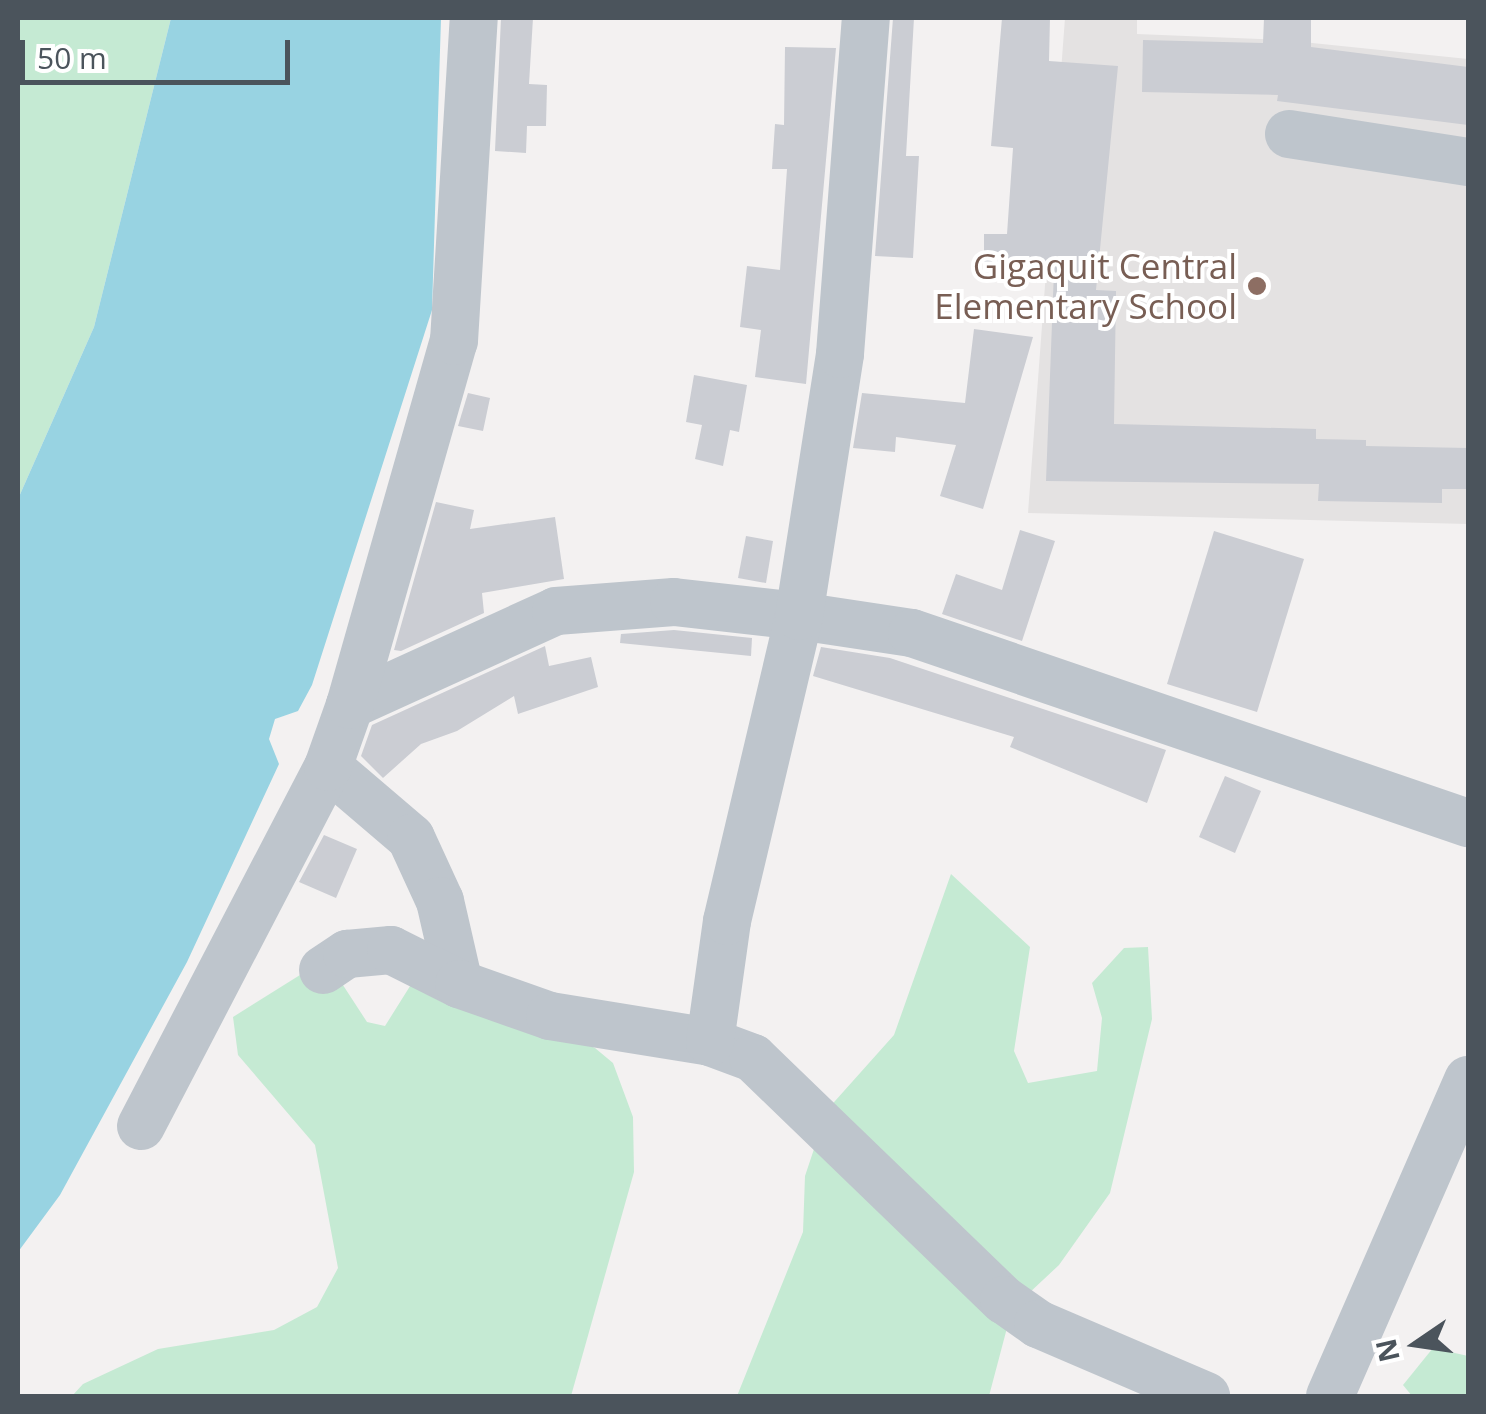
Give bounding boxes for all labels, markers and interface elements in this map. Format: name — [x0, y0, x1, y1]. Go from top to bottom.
scale bar — [25, 20, 295, 82]
text: 50 m — [37, 37, 107, 78]
place label: Gigaquit Central Elementary School — [934, 245, 1237, 327]
marker: Gigaquit Central Elementary School — [1246, 275, 1268, 297]
north arrow — [1366, 1294, 1466, 1394]
text: N — [1366, 1335, 1408, 1366]

